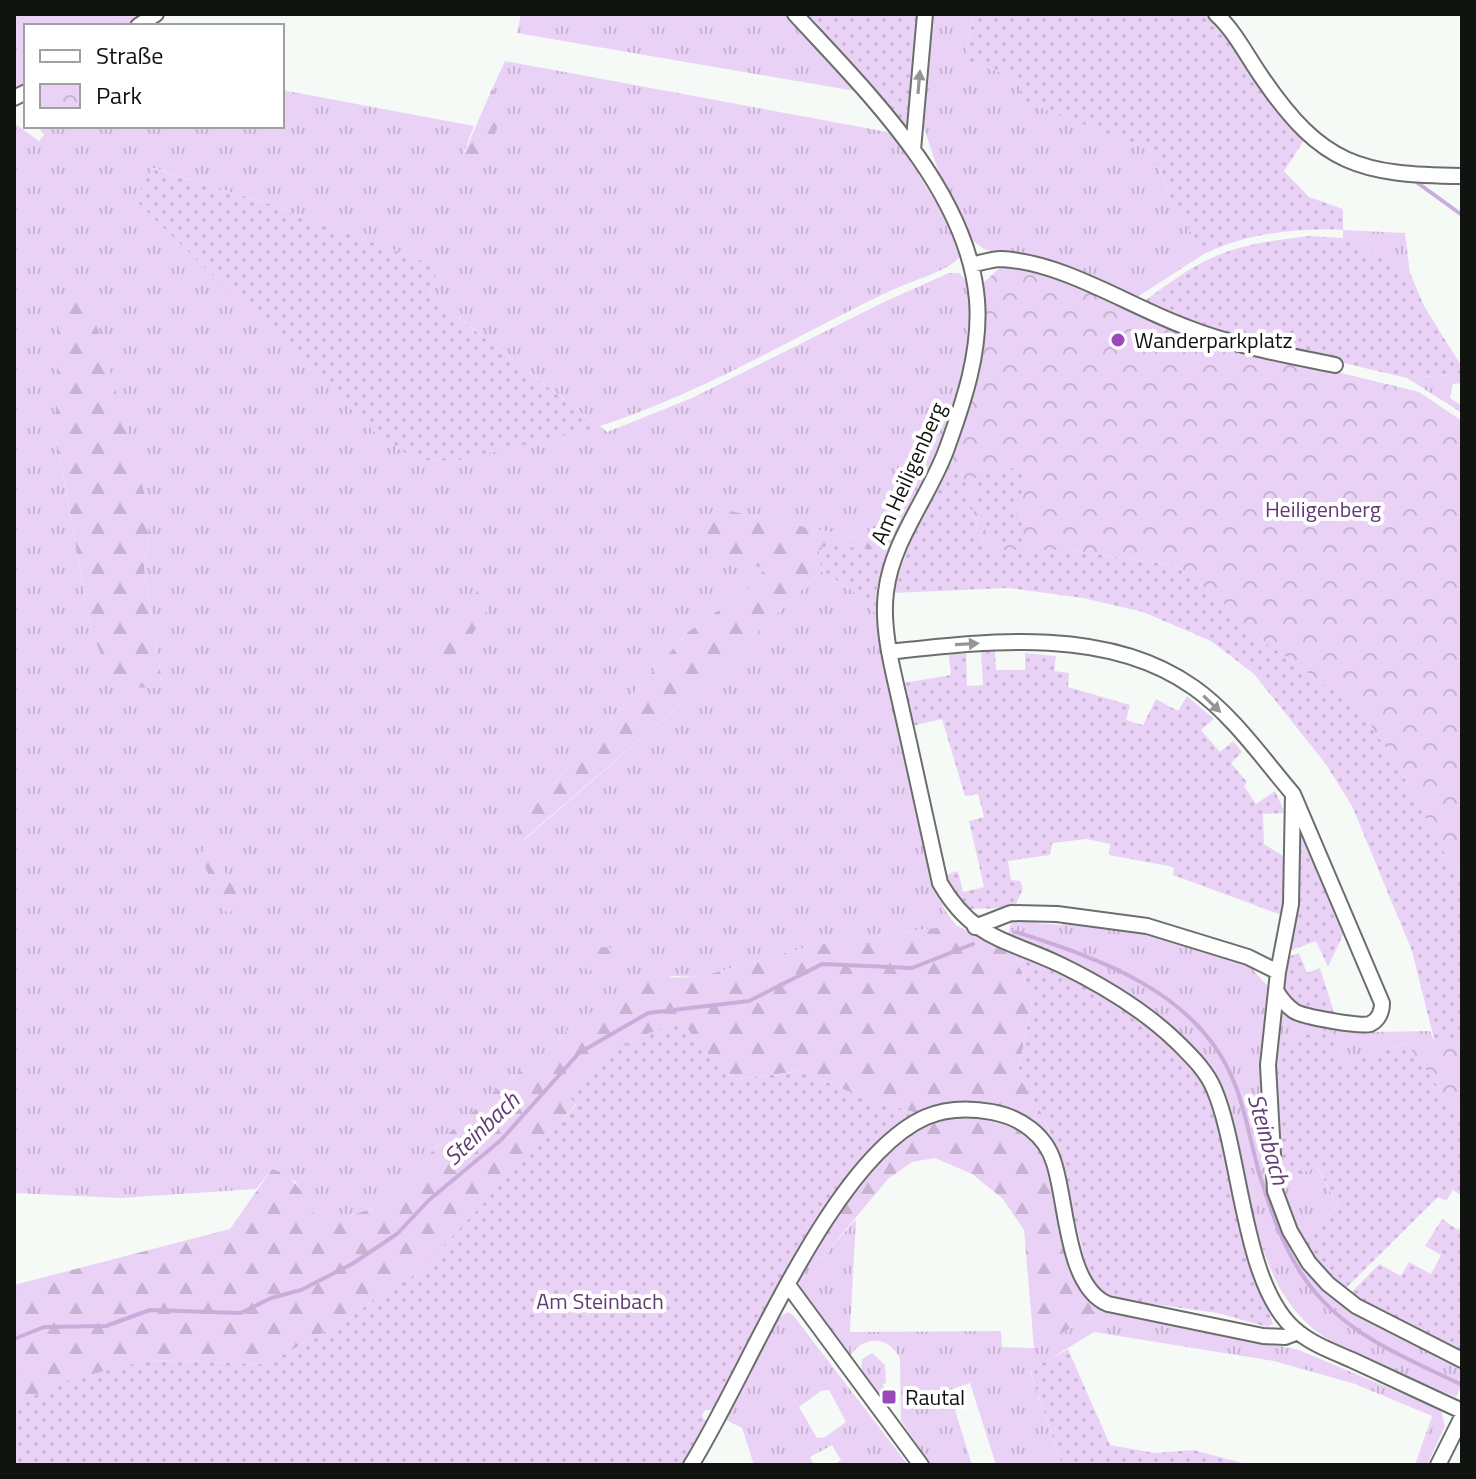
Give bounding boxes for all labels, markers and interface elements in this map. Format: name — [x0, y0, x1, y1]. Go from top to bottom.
legend — [24, 24, 284, 128]
text: Straße — [96, 37, 163, 73]
one-way arrow — [913, 69, 926, 94]
text: Park — [96, 77, 142, 113]
place label: Wanderparkplatz — [1134, 323, 1293, 357]
marker: Wanderparkplatz — [1109, 331, 1127, 349]
street label: Am Heiligenberg — [861, 396, 955, 550]
park label: Heiligenberg — [1265, 492, 1381, 526]
one-way arrow — [955, 637, 980, 650]
one-way arrow — [1202, 695, 1221, 713]
water label: Steinbach — [435, 1082, 528, 1173]
water label: Steinbach — [1239, 1089, 1299, 1190]
park label: Am Steinbach — [536, 1284, 664, 1318]
place label: Rautal — [905, 1380, 965, 1414]
marker: Rautal — [880, 1388, 898, 1406]

